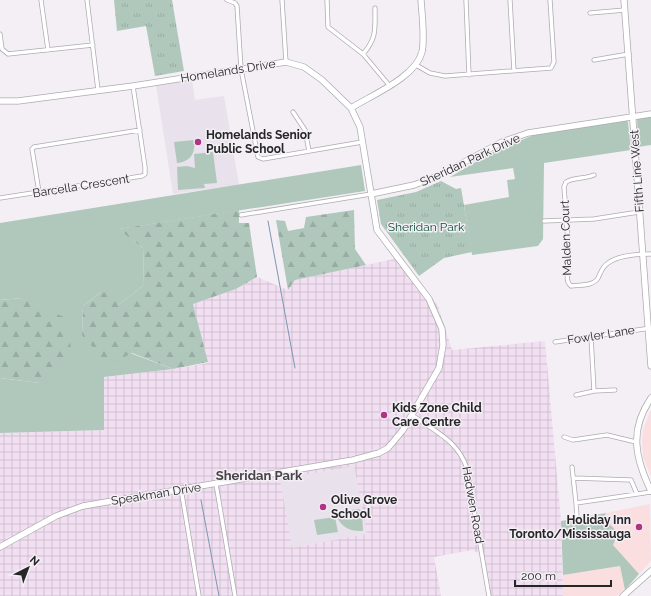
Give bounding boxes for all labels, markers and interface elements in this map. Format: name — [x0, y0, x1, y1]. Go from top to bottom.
street label: Homelands Drive — [180, 57, 276, 85]
place label: Homelands Senior Public School — [206, 128, 312, 156]
street label: Fifth Line West — [627, 129, 647, 213]
street label: Sheridan Park Drive — [418, 131, 522, 189]
marker: Homelands Senior Public School — [193, 137, 203, 147]
street label: Barcella Crescent — [32, 171, 130, 201]
street label: Malden Court — [558, 200, 574, 276]
park label: Sheridan Park — [388, 220, 465, 234]
street label: Fowler Lane — [566, 323, 636, 347]
place label: Kids Zone Child Care Centre — [392, 401, 482, 429]
marker: Kids Zone Child Care Centre — [379, 410, 389, 420]
street label: Hadwen Road — [459, 465, 487, 545]
district label: Sheridan Park — [216, 468, 303, 483]
street label: Speakman Drive — [110, 480, 202, 508]
place label: Olive Grove School — [331, 493, 397, 521]
marker: Olive Grove School — [318, 502, 328, 512]
place label: Holiday Inn Toronto/Mississauga — [509, 513, 631, 541]
marker: Holiday Inn Toronto/Mississauga — [634, 522, 644, 532]
north arrow — [8, 548, 48, 588]
text: N — [27, 553, 42, 569]
scale bar — [515, 562, 611, 588]
text: 200 m — [521, 569, 556, 583]

